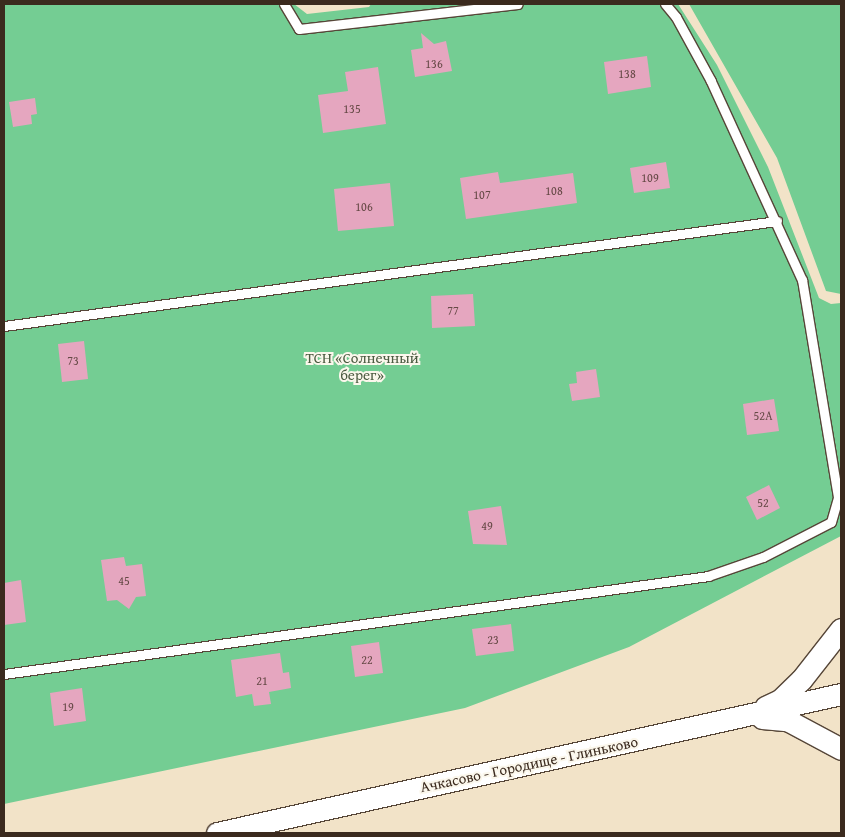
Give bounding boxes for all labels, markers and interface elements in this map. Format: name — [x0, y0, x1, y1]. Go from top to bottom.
house number: 136 — [425, 57, 443, 71]
house number: 138 — [618, 67, 636, 81]
house number: 135 — [343, 102, 361, 116]
house number: 109 — [641, 171, 659, 185]
house number: 108 — [545, 184, 563, 198]
house number: 107 — [473, 188, 491, 202]
house number: 106 — [355, 200, 373, 214]
house number: 77 — [447, 304, 459, 318]
park label: ТСН «Солнечный берег» — [305, 348, 419, 383]
house number: 73 — [67, 354, 79, 368]
house number: 52А — [754, 409, 772, 423]
house number: 52 — [757, 496, 769, 510]
house number: 49 — [481, 519, 493, 533]
house number: 45 — [118, 574, 130, 588]
house number: 23 — [487, 633, 499, 647]
house number: 22 — [361, 653, 373, 667]
house number: 21 — [256, 674, 268, 688]
house number: 19 — [62, 700, 74, 714]
street label: Ачкасово - Городище - Глиньково — [419, 732, 639, 796]

